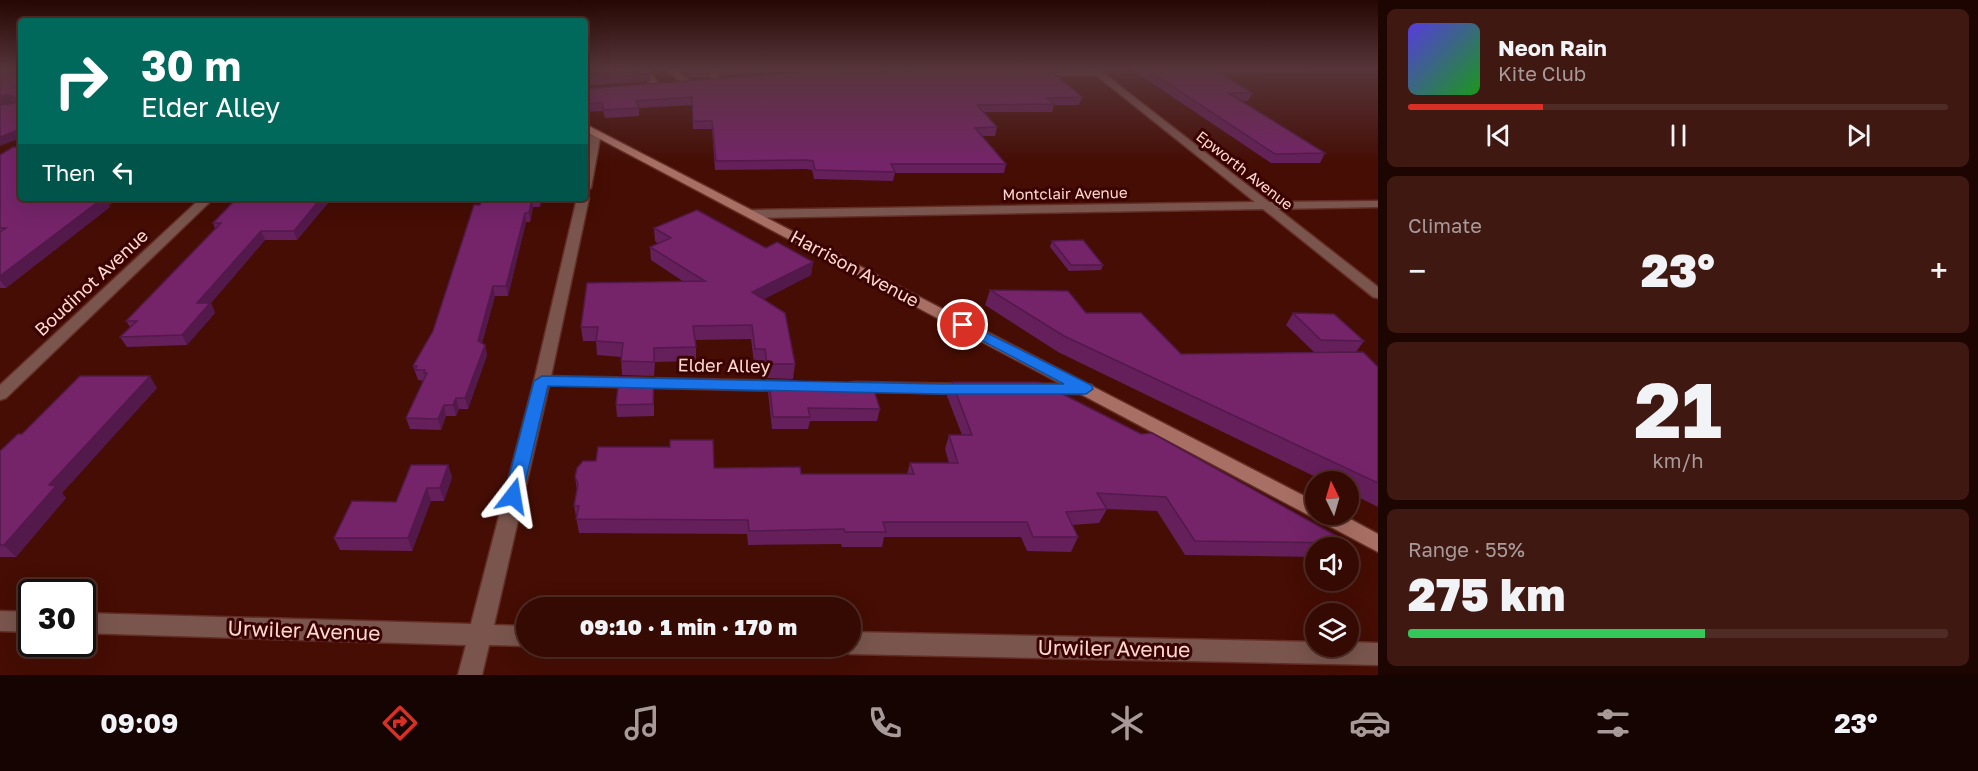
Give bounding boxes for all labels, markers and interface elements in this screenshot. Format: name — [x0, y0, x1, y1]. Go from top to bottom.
text: Neon Rain — [1498, 34, 1607, 61]
text: 30 m — [141, 40, 241, 90]
icon: right — [42, 42, 120, 120]
text: Kite Club — [1498, 61, 1586, 85]
text: Elder Alley — [141, 91, 280, 123]
icon: previous — [1482, 119, 1515, 152]
icon: pause — [1662, 119, 1695, 152]
icon: next — [1842, 119, 1875, 152]
street label: Epworth Avenue — [1193, 127, 1297, 213]
icon: left — [107, 156, 140, 189]
text: Then — [42, 159, 95, 186]
street label: Montclair Avenue — [1002, 183, 1128, 203]
text: Climate — [1408, 213, 1482, 237]
street label: Boudinot Avenue — [30, 224, 152, 340]
street label: Harrison Avenue — [787, 225, 923, 311]
text: 23° — [1641, 243, 1715, 297]
text: − — [1408, 251, 1426, 290]
text: + — [1930, 251, 1948, 290]
pin — [937, 299, 988, 350]
icon: arrive — [946, 308, 979, 341]
street label: Elder Alley — [677, 353, 771, 377]
text: 21 — [1634, 362, 1722, 455]
text: km/h — [1653, 448, 1703, 472]
position arrow — [481, 464, 545, 528]
north arrow — [1305, 471, 1359, 525]
map controls — [1305, 471, 1359, 657]
button: sound — [1305, 537, 1359, 591]
text: Range · 55% — [1408, 537, 1525, 561]
text: 275 km — [1408, 567, 1565, 621]
speed limit sign: 30 — [18, 579, 96, 657]
button: layers — [1305, 603, 1359, 657]
text: 09:10 · 1 min · 170 m — [580, 613, 797, 640]
street label: Urwiler Avenue — [227, 614, 381, 646]
street label: Urwiler Avenue — [1037, 634, 1191, 662]
icon: directions — [379, 702, 421, 744]
icon: music — [621, 702, 663, 744]
icon: phone — [864, 702, 906, 744]
icon: climate — [1106, 702, 1148, 744]
icon: car — [1349, 702, 1391, 744]
icon: filters — [1592, 702, 1634, 744]
text: 09:09 — [100, 707, 178, 739]
text: 23° — [1834, 707, 1878, 739]

